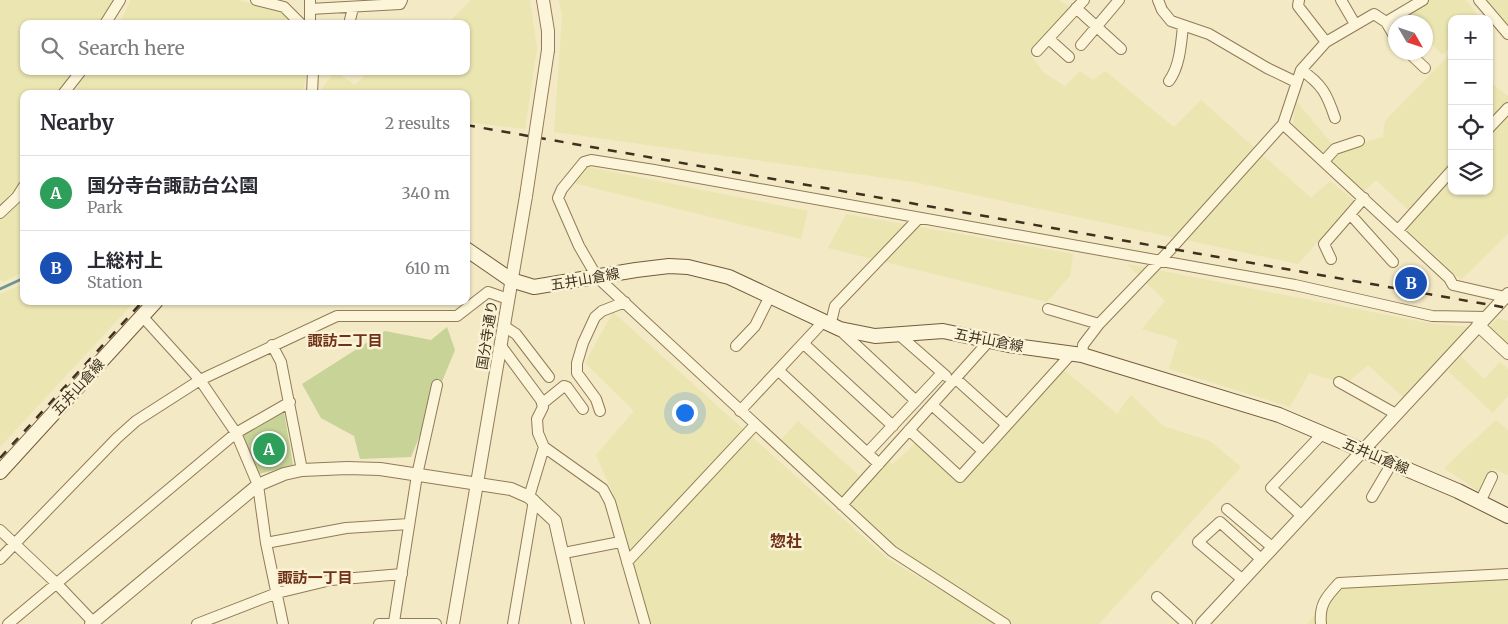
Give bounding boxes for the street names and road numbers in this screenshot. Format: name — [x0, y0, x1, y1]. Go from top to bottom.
street label: 五井山倉線 — [549, 264, 621, 294]
street label: 国分寺通り — [473, 299, 501, 371]
street label: 五井山倉線 — [953, 324, 1025, 356]
street label: 五井山倉線 — [48, 355, 108, 419]
street label: 五井山倉線 — [1340, 434, 1412, 478]

